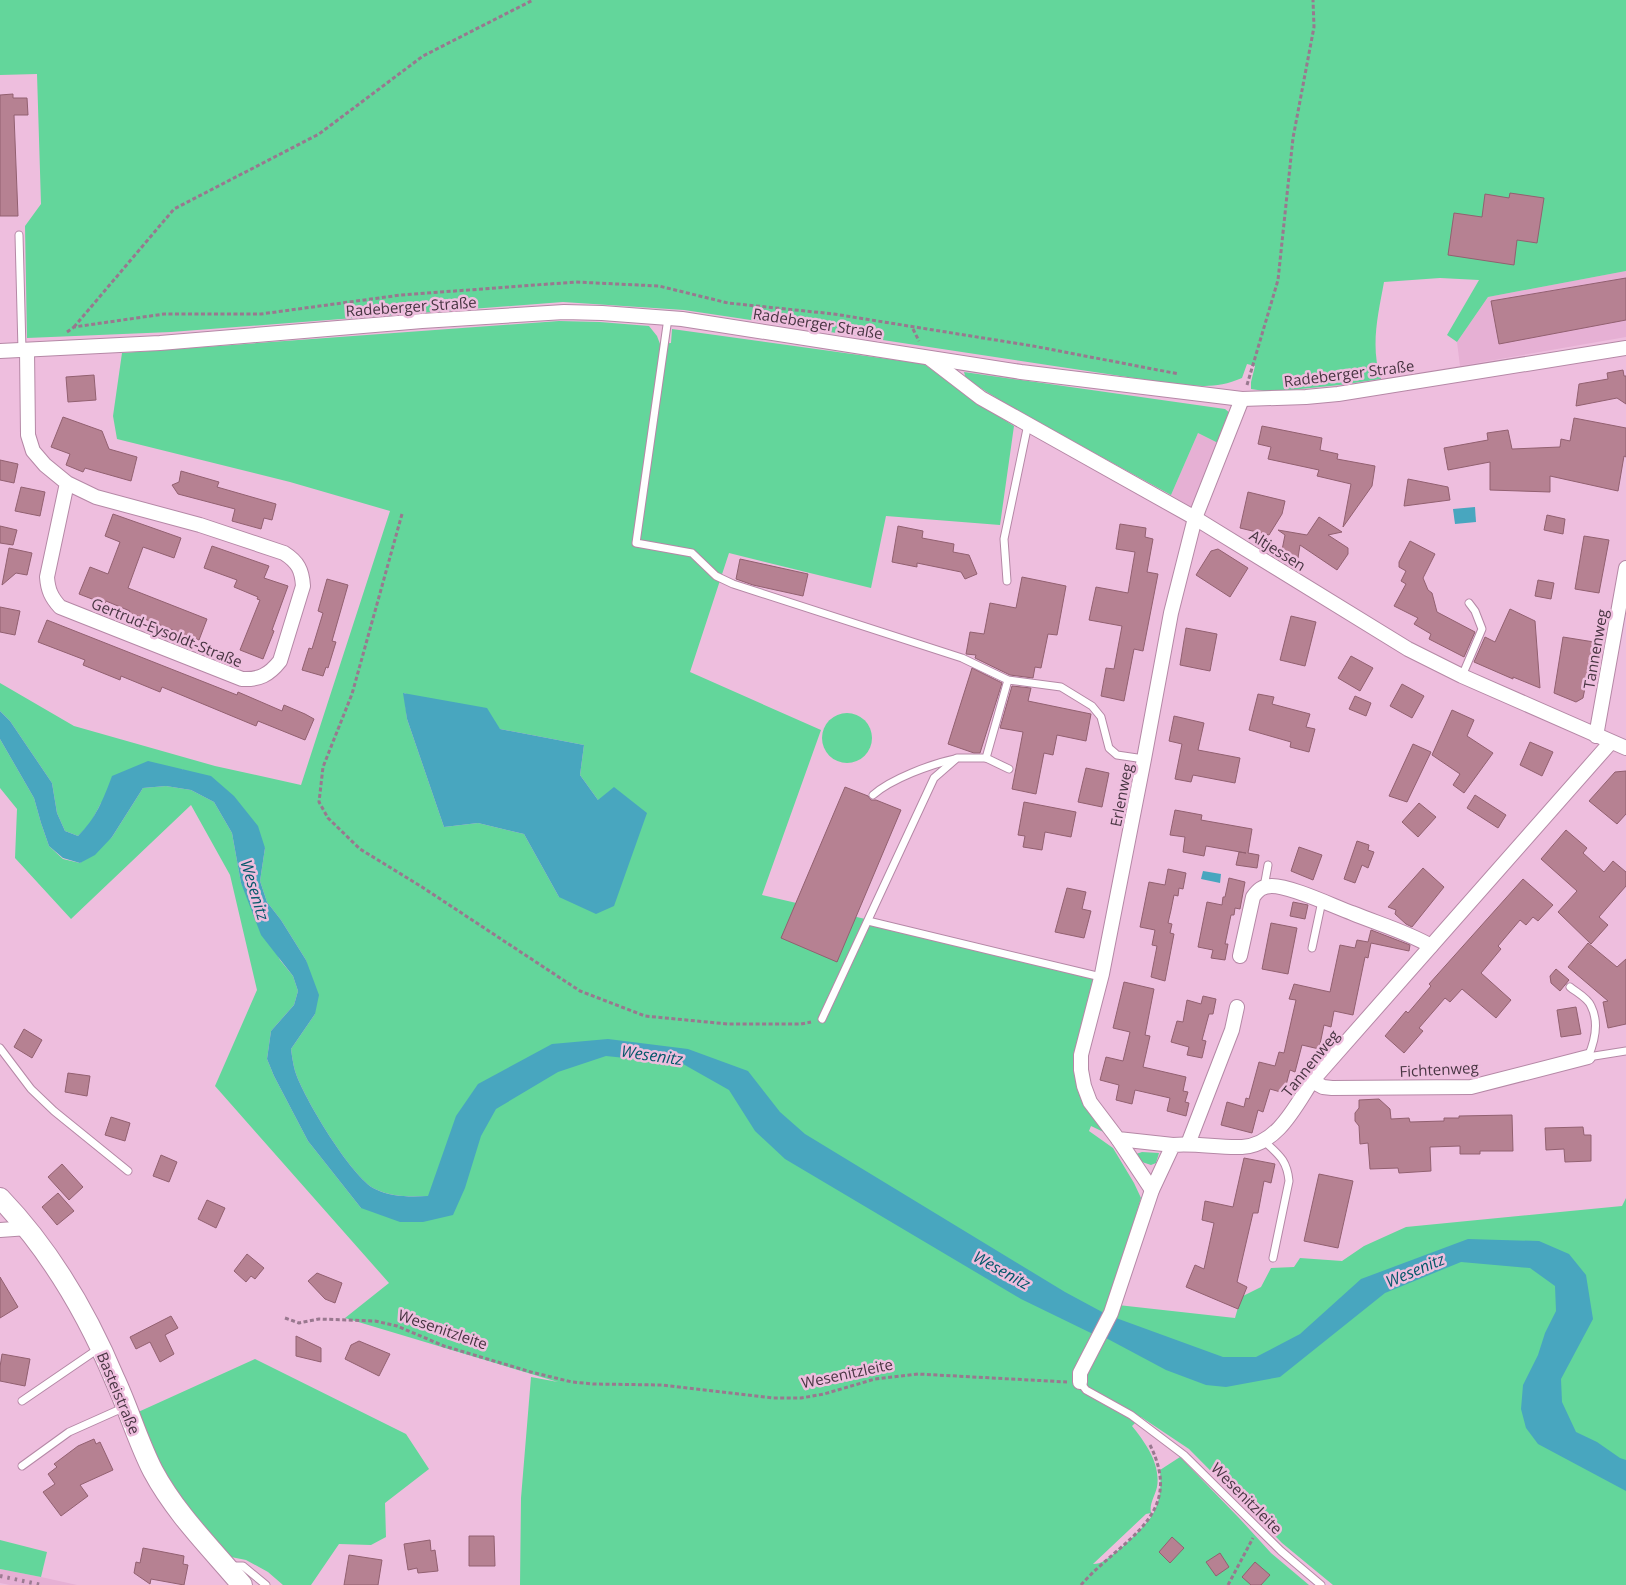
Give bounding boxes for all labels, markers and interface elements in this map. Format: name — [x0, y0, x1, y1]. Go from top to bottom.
street label: Radeberger Straße — [345, 291, 477, 321]
street label: Radeberger Straße — [752, 303, 884, 343]
street label: Radeberger Straße — [1283, 355, 1415, 391]
street label: Altjessen — [1246, 525, 1310, 575]
street label: Gertrud-Eysoldt-Straße — [89, 593, 245, 671]
street label: Tannenweg — [1578, 607, 1612, 691]
street label: Erlenweg — [1105, 762, 1137, 828]
water label: Wesenitz — [235, 857, 275, 924]
street label: Tannenweg — [1277, 1025, 1343, 1101]
water label: Wesenitz — [620, 1040, 685, 1070]
street label: Fichtenweg — [1399, 1057, 1479, 1081]
water label: Wesenitz — [970, 1245, 1035, 1295]
water label: Wesenitz — [1382, 1247, 1449, 1292]
street label: Wesenitzleite — [396, 1304, 490, 1354]
street label: Basteistraße — [93, 1349, 145, 1437]
street label: Wesenitzleite — [799, 1354, 895, 1392]
street label: Wesenitzleite — [1207, 1458, 1287, 1538]

